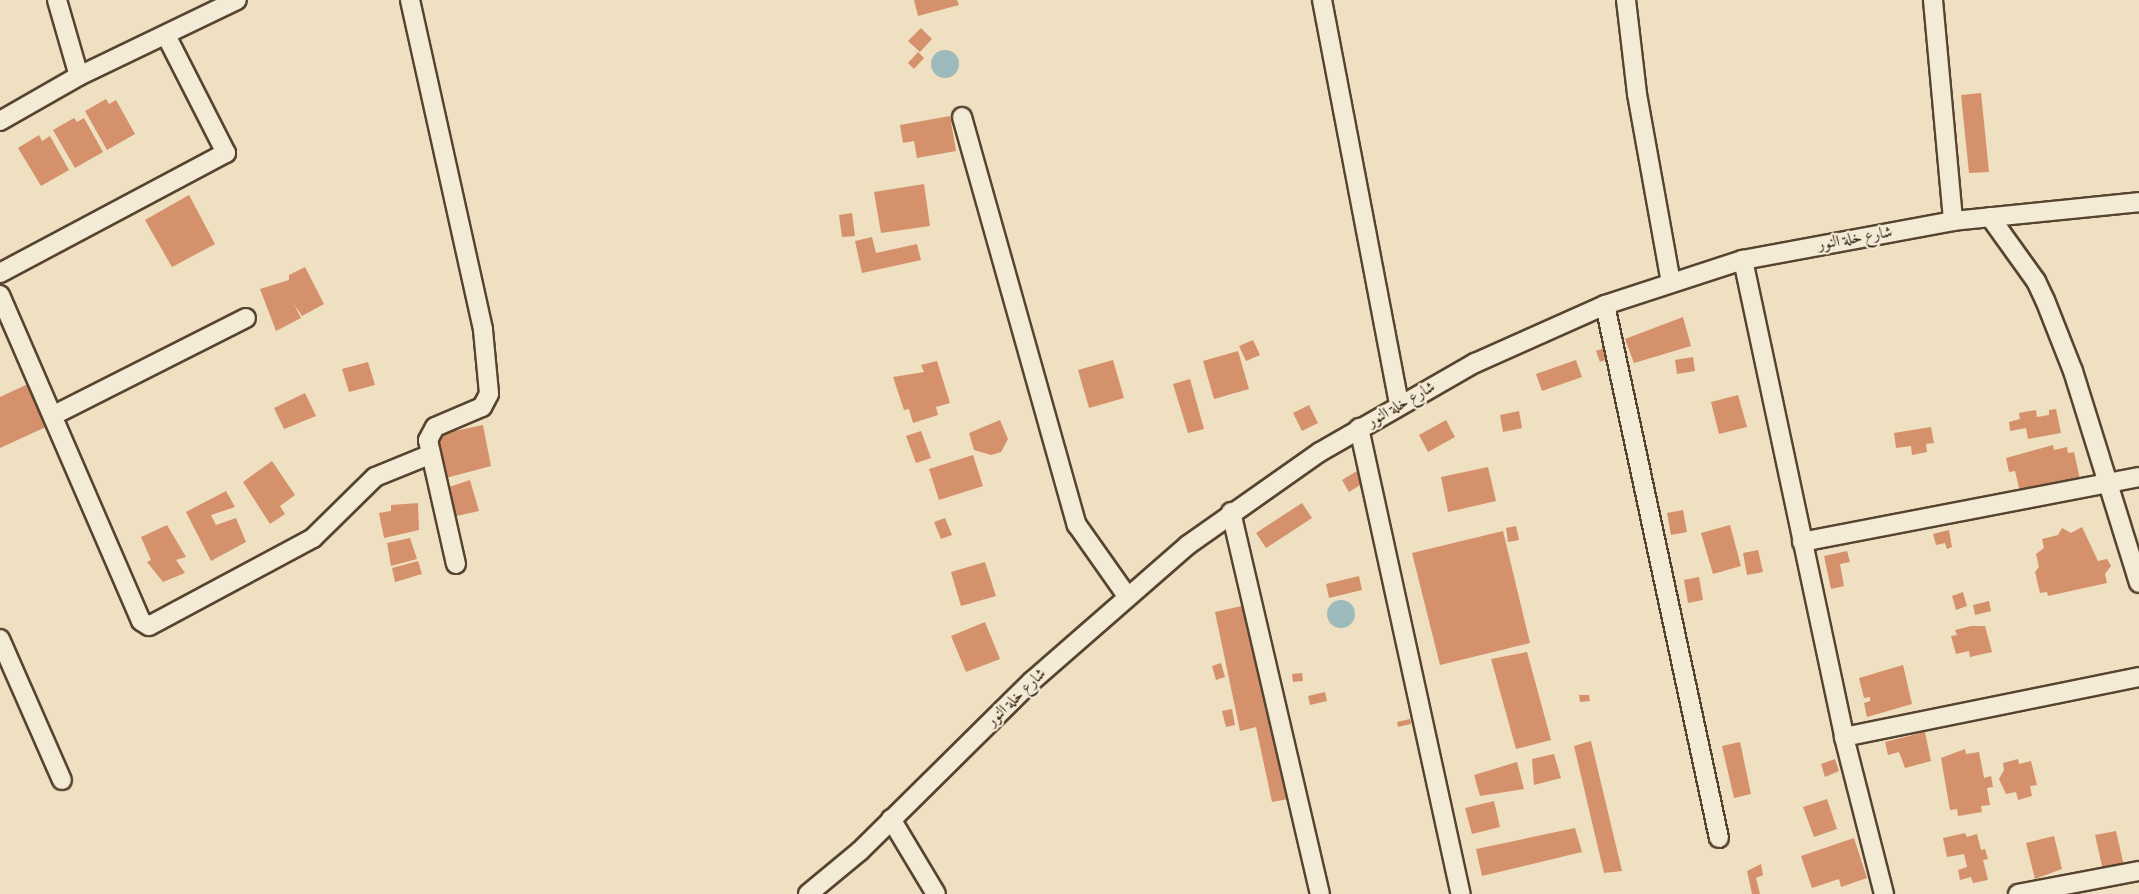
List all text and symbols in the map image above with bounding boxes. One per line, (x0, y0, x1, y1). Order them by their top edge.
street label: شارع خلة النور (1816, 222, 1894, 254)
street label: شارع خلة النور (1364, 377, 1438, 431)
street label: شارع خلة النور (982, 664, 1050, 730)

